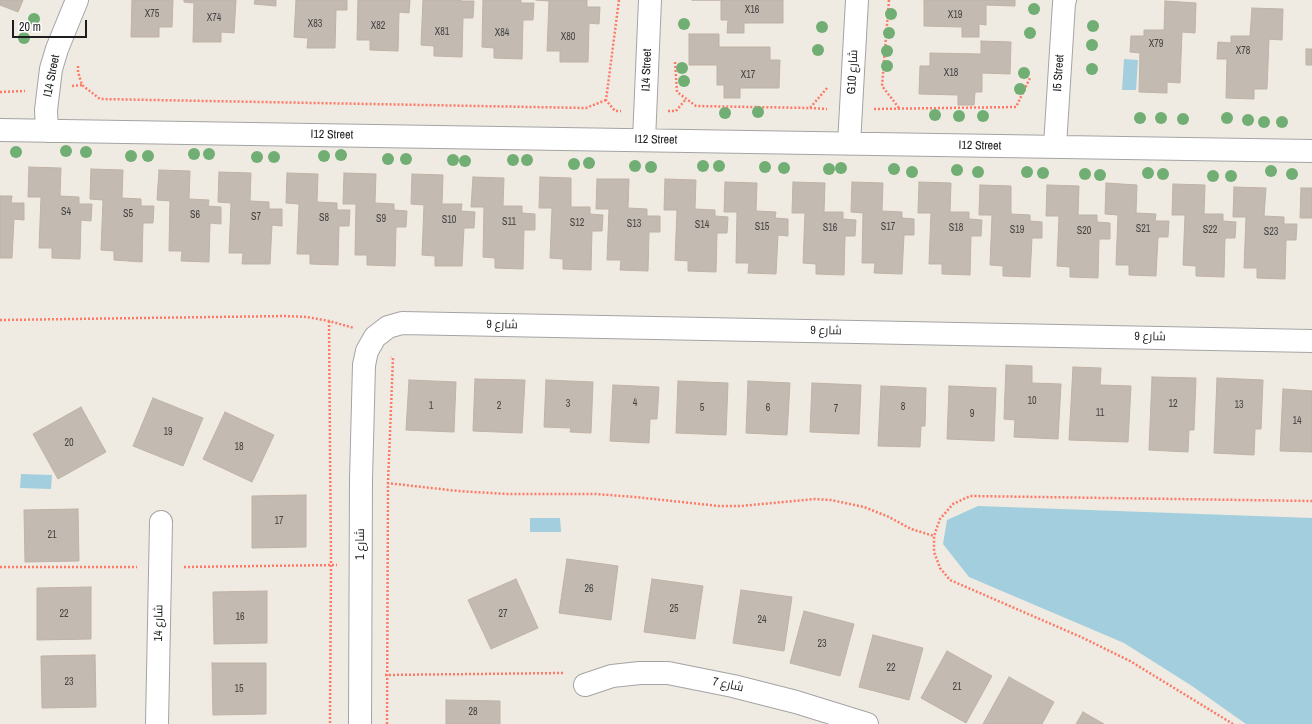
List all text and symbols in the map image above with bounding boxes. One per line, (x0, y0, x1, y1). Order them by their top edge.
house number: X16 (745, 4, 759, 16)
house number: X75 (145, 8, 159, 20)
house number: X19 (948, 9, 962, 21)
scale bar (14, 12, 89, 38)
house number: X74 (207, 12, 221, 24)
house number: X83 (308, 18, 322, 30)
text: 20 m (19, 19, 41, 35)
house number: X82 (371, 20, 385, 32)
house number: X81 (435, 26, 449, 38)
house number: X84 (495, 27, 509, 39)
house number: X80 (561, 31, 575, 43)
house number: X79 (1149, 38, 1163, 50)
house number: X78 (1236, 45, 1250, 57)
street label: I14 Street (639, 48, 655, 92)
street label: G10 شارع (845, 49, 861, 95)
street label: I14 Street (41, 54, 63, 98)
street label: I5 Street (1051, 54, 1067, 92)
house number: X18 (944, 67, 958, 79)
house number: X17 (741, 69, 755, 81)
street label: I12 Street (311, 127, 353, 143)
street label: I12 Street (635, 132, 677, 148)
street label: I12 Street (959, 138, 1001, 154)
house number: S4 (61, 206, 71, 218)
house number: S5 (123, 208, 133, 220)
house number: S6 (190, 209, 200, 221)
house number: S7 (251, 211, 261, 223)
house number: S8 (319, 212, 329, 224)
house number: S9 (376, 213, 386, 225)
house number: S10 (442, 214, 456, 226)
house number: S11 (502, 216, 516, 228)
house number: S12 (570, 217, 584, 229)
house number: S13 (627, 218, 641, 230)
house number: S14 (695, 219, 709, 231)
house number: S15 (755, 221, 769, 233)
house number: S17 (881, 221, 895, 233)
house number: S16 (823, 222, 837, 234)
house number: S18 (949, 222, 963, 234)
house number: S21 (1136, 223, 1150, 235)
house number: S19 (1010, 224, 1024, 236)
house number: S22 (1203, 224, 1217, 236)
house number: S20 (1077, 225, 1091, 237)
house number: S23 (1264, 226, 1278, 238)
street label: شارع 9 (486, 318, 518, 332)
street label: شارع 9 (810, 324, 842, 338)
street label: شارع 9 (1134, 330, 1166, 344)
house number: 10 (1027, 395, 1037, 407)
house number: 4 (633, 397, 637, 409)
house number: 3 (566, 398, 570, 410)
house number: 12 (1168, 398, 1178, 410)
house number: 13 (1234, 399, 1244, 411)
house number: 1 (429, 400, 433, 412)
house number: 2 (497, 400, 501, 412)
house number: 8 (901, 401, 905, 413)
house number: 5 (700, 402, 704, 414)
house number: 6 (766, 402, 770, 414)
house number: 7 (834, 403, 838, 415)
house number: 11 (1096, 407, 1104, 419)
house number: 9 (970, 408, 974, 420)
house number: 14 (1292, 415, 1302, 427)
house number: 19 (163, 426, 173, 438)
house number: 20 (64, 437, 74, 449)
house number: 18 (234, 441, 244, 453)
house number: 17 (274, 515, 284, 527)
street label: شارع 1 (354, 528, 368, 560)
house number: 21 (47, 529, 57, 541)
house number: 26 (584, 583, 594, 595)
house number: 25 (669, 603, 679, 615)
street label: شارع 14 (151, 604, 167, 642)
house number: 22 (59, 608, 69, 620)
house number: 27 (498, 608, 508, 620)
house number: 16 (235, 611, 245, 623)
house number: 24 (757, 614, 767, 626)
house number: 23 (817, 638, 827, 650)
house number: 22 (886, 662, 896, 674)
street label: شارع 7 (711, 675, 745, 695)
house number: 23 (64, 676, 74, 688)
house number: 21 (952, 681, 962, 693)
house number: 15 (234, 683, 244, 695)
house number: 28 (468, 706, 478, 718)

